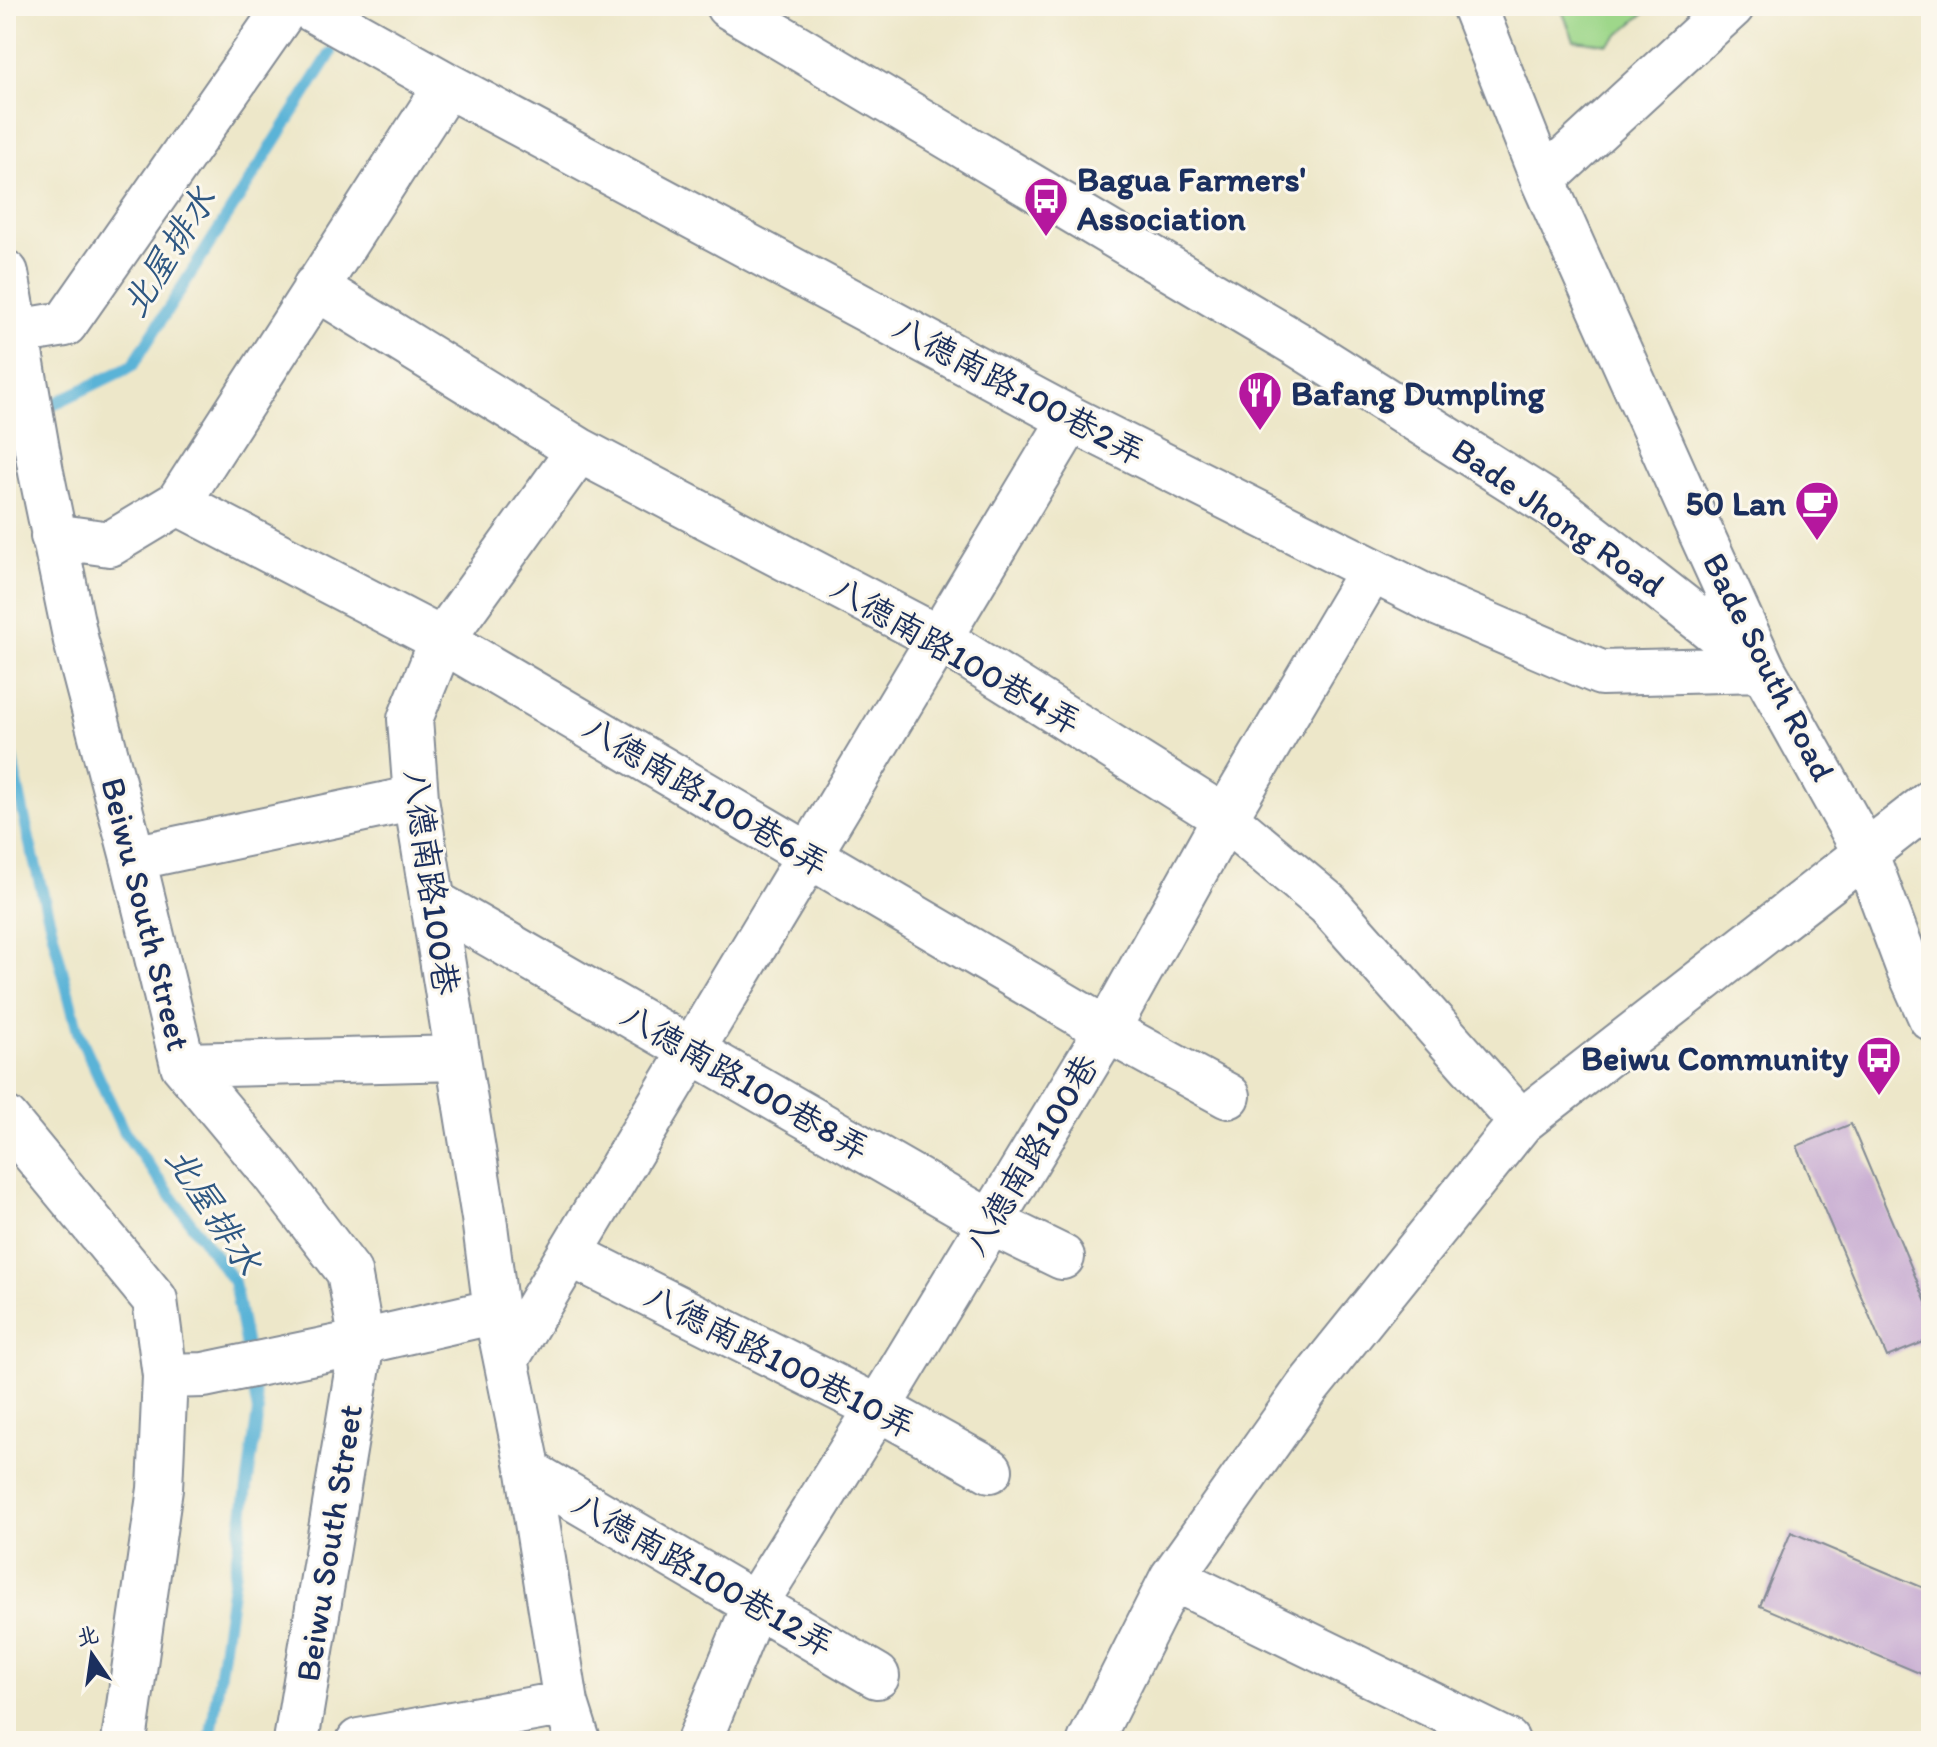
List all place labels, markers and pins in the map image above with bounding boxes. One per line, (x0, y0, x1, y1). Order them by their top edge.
place label: Bagua Farmers' Association (1077, 159, 1306, 239)
bus stop icon: Bagua Farmers' Association (1022, 175, 1070, 238)
restaurant icon: Bafang Dumpling (1236, 369, 1284, 432)
place label: Bafang Dumpling (1291, 373, 1546, 414)
cafe icon: 50 Lan (1793, 479, 1841, 542)
place label: 50 Lan (1685, 483, 1787, 524)
bus stop icon: Beiwu Community (1855, 1034, 1903, 1097)
place label: Beiwu Community (1581, 1038, 1849, 1079)

